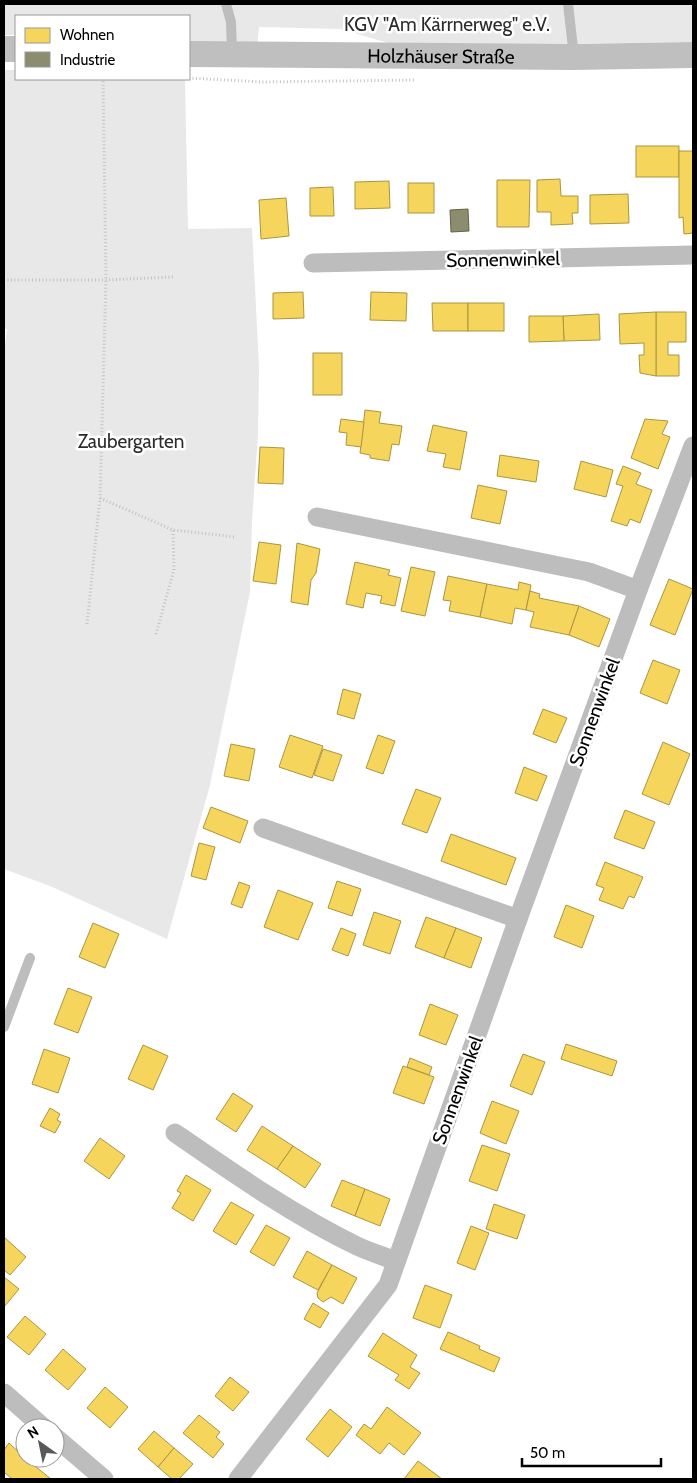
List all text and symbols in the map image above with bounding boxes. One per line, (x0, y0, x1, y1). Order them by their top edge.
park label: KGV "Am Kärrnerweg" e.V. (344, 13, 550, 36)
legend (15, 15, 190, 80)
text: Wohnen (60, 26, 114, 44)
street label: Holzhäuser Straße (367, 44, 515, 69)
text: Industrie (60, 51, 115, 69)
street label: Sonnenwinkel (446, 247, 561, 272)
park label: Zaubergarten (78, 430, 184, 453)
street label: Sonnenwinkel (564, 654, 625, 770)
street label: Sonnenwinkel (427, 1032, 488, 1148)
north arrow (15, 1418, 65, 1468)
text: N (24, 1422, 42, 1442)
scale bar (522, 1436, 661, 1468)
text: 50 m (530, 1444, 565, 1462)

